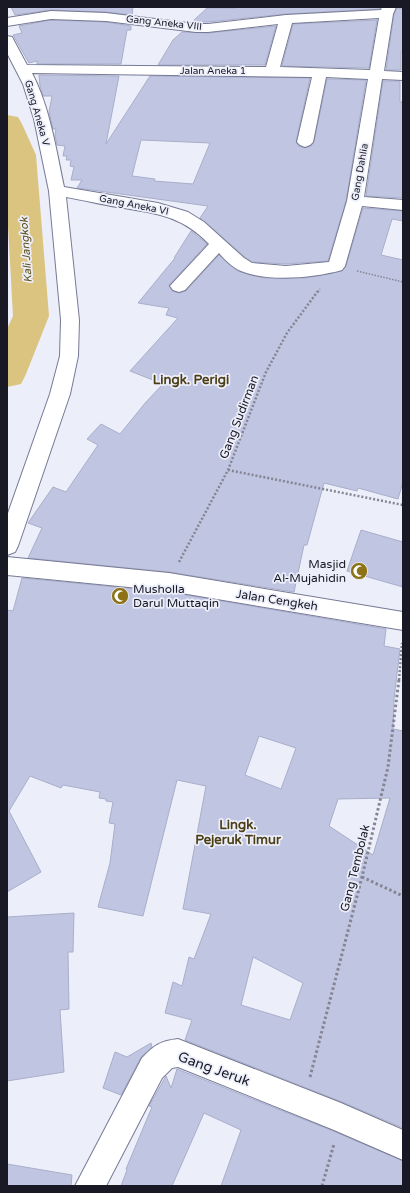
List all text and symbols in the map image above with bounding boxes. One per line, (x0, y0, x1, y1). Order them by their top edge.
street label: Gang Aneka VIII (125, 13, 203, 33)
street label: Jalan Aneka 1 (180, 65, 246, 77)
street label: Gang Aneka V (22, 79, 52, 147)
street label: Gang Dahlia (349, 142, 371, 202)
street label: Gang Aneka VI (98, 192, 170, 218)
water label: Kali Jangkok (17, 216, 35, 283)
district label: Lingk. Perigi (153, 372, 229, 388)
street label: Gang Sudirman (217, 373, 261, 461)
place label: Masjid Al-Mujahidin (273, 557, 346, 585)
mosque icon: Masjid Al-Mujahidin (349, 561, 369, 581)
place label: Musholla Darul Muttaqin (133, 582, 219, 610)
mosque icon: Musholla Darul Muttaqin (110, 586, 130, 606)
street label: Jalan Cengkeh (235, 587, 319, 613)
district label: Lingk. Pejeruk Timur (195, 817, 282, 848)
street label: Gang Tembolak (337, 823, 373, 913)
street label: Gang Jeruk (176, 1048, 253, 1090)

